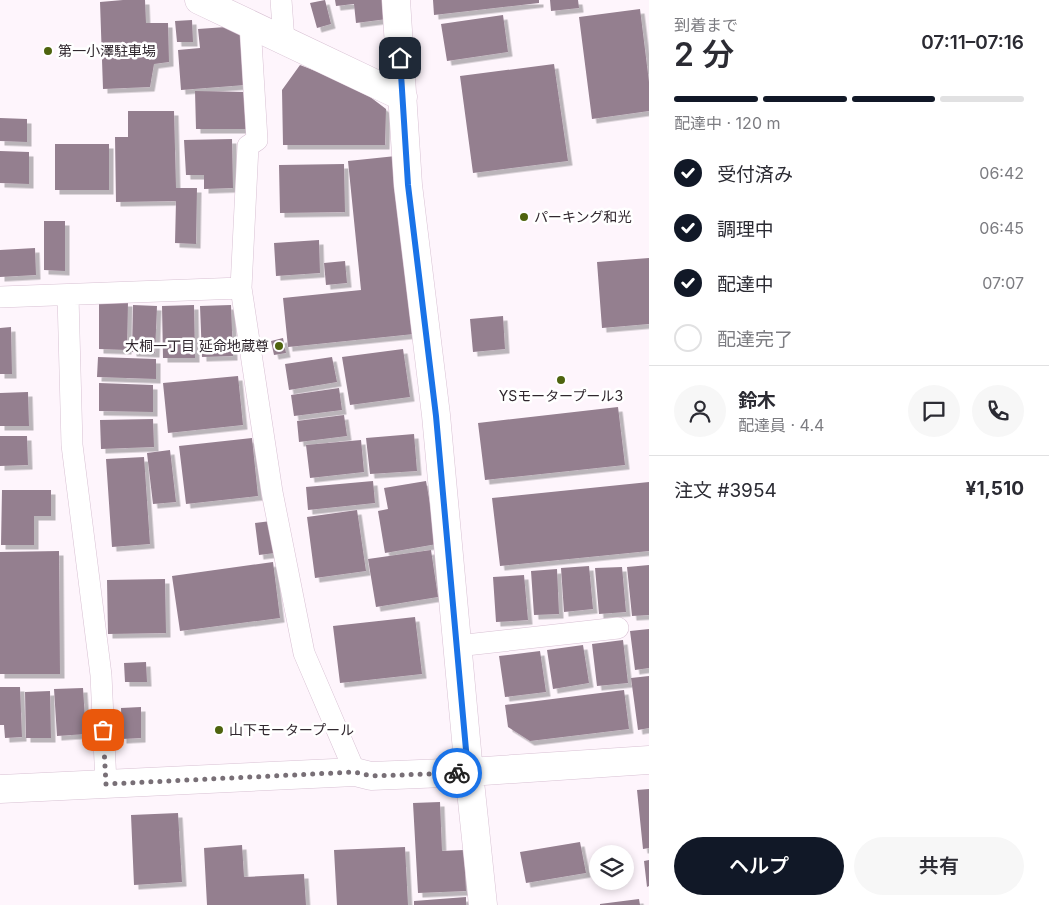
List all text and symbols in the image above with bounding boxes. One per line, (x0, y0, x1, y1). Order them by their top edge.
text: 到着まで (674, 15, 738, 35)
text: 07:11–07:16 (921, 31, 1024, 54)
text: 2 分 (674, 35, 734, 74)
pin (379, 37, 421, 79)
place label: 第一小澤駐車場 (58, 42, 156, 59)
icon: home (386, 44, 414, 72)
marker: 第一小澤駐車場 (42, 45, 54, 57)
text: 配達中 · 120 m (674, 113, 781, 133)
icon: check (674, 159, 702, 187)
text: 受付済み (717, 163, 793, 186)
text: 06:42 (979, 163, 1024, 183)
place label: パーキング和光 (534, 208, 632, 225)
marker: パーキング和光 (518, 211, 530, 223)
icon: check (674, 214, 702, 242)
text: 調理中 (717, 218, 774, 241)
text: 06:45 (979, 218, 1024, 238)
icon: check (674, 269, 702, 297)
text: 配達中 (717, 273, 774, 296)
text: 07:07 (982, 273, 1024, 293)
text: 配達完了 (717, 328, 793, 351)
place label: 大桐一丁目 延命地蔵尊 (125, 337, 269, 354)
marker: 大桐一丁目 延命地蔵尊 (273, 340, 285, 352)
marker: YSモータープール3 (555, 374, 567, 386)
button: person (674, 385, 726, 437)
button: chat (908, 385, 960, 437)
button: phone (972, 385, 1024, 437)
place label: YSモータープール3 (499, 387, 623, 404)
text: 鈴木 (738, 389, 776, 412)
text: 配達員 · 4.4 (738, 415, 824, 435)
text: ¥1,510 (966, 477, 1024, 500)
text: 注文 #3954 (674, 479, 777, 502)
pin (82, 709, 124, 751)
icon: bag (89, 716, 117, 744)
place label: 山下モータープール (229, 721, 354, 738)
marker: 山下モータープール (213, 724, 225, 736)
courier (432, 748, 482, 798)
icon: bike (443, 759, 471, 787)
button: ヘルプ (674, 837, 844, 895)
button: 共有 (854, 837, 1024, 895)
map controls (589, 845, 634, 890)
button: layers (589, 845, 634, 890)

